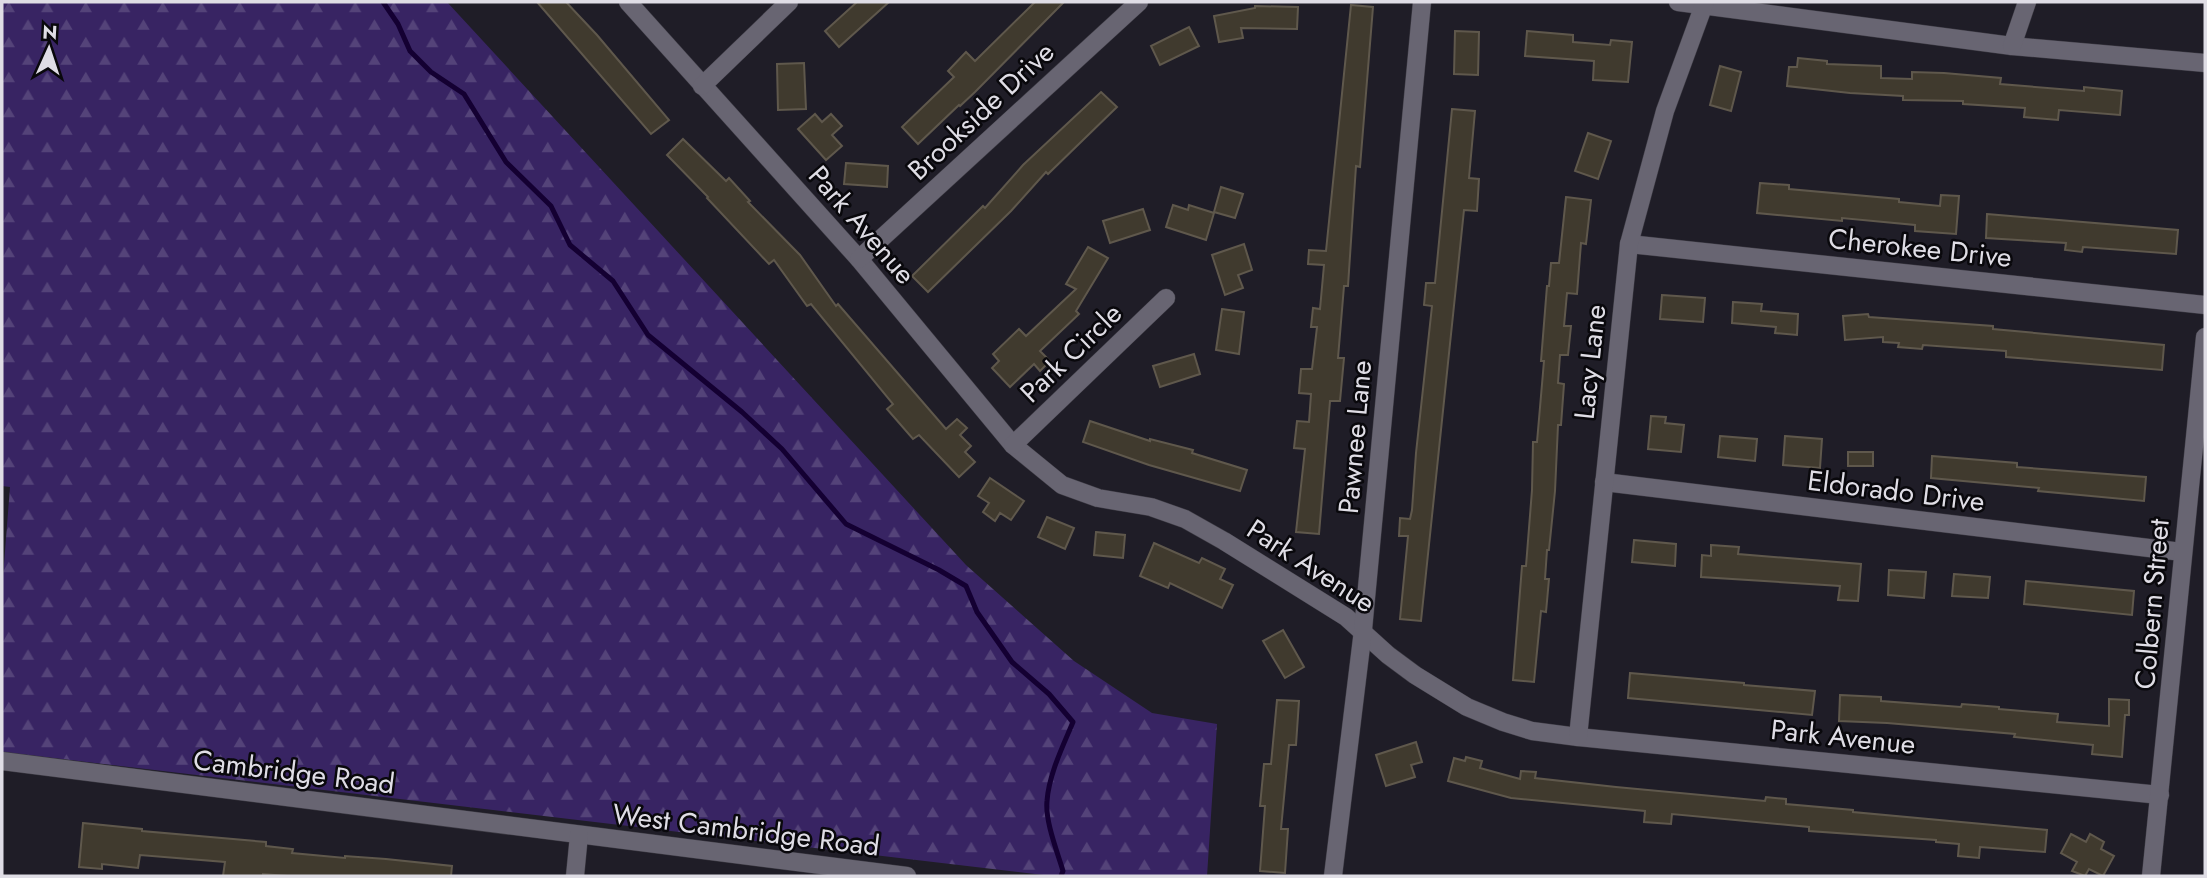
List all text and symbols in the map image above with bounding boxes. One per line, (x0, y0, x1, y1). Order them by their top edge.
north arrow (14, 14, 84, 84)
text: N (42, 19, 58, 46)
street label: Brookside Drive (899, 32, 1063, 190)
street label: Park Avenue (799, 157, 925, 293)
street label: Cherokee Drive (1826, 218, 2014, 278)
street label: Park Circle (1011, 294, 1131, 412)
street label: Lacy Lane (1564, 302, 1616, 422)
street label: Pawnee Lane (1328, 358, 1382, 516)
street label: Eldorado Drive (1805, 460, 1987, 522)
street label: Park Avenue (1239, 509, 1383, 623)
street label: Colbern Street (2124, 517, 2180, 691)
street label: Park Avenue (1768, 709, 1918, 765)
street label: Cambridge Road (191, 739, 397, 805)
street label: West Cambridge Road (610, 793, 882, 867)

